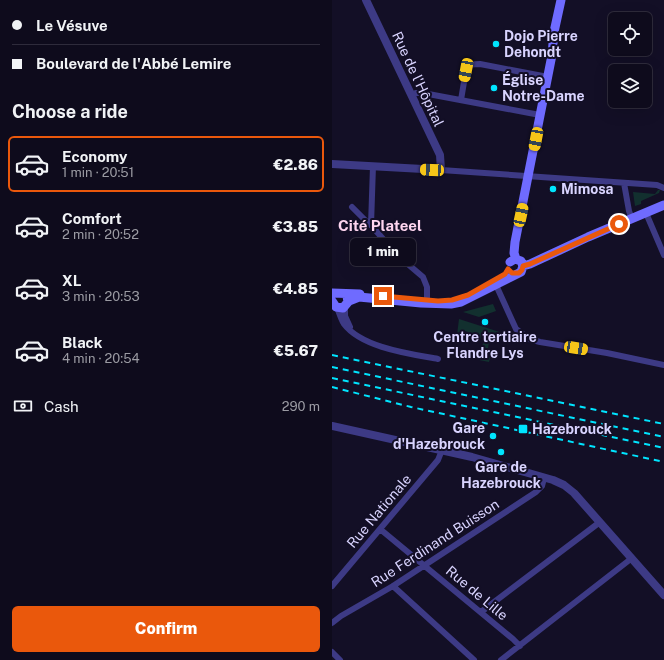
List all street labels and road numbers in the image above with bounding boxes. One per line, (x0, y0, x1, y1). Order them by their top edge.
street label: Rue de l'Hôpital (389, 29, 447, 129)
street label: Rue Nationale (344, 471, 414, 551)
street label: Rue Ferdinand Buisson (368, 496, 502, 590)
street label: Rue de Lille (443, 563, 511, 623)

